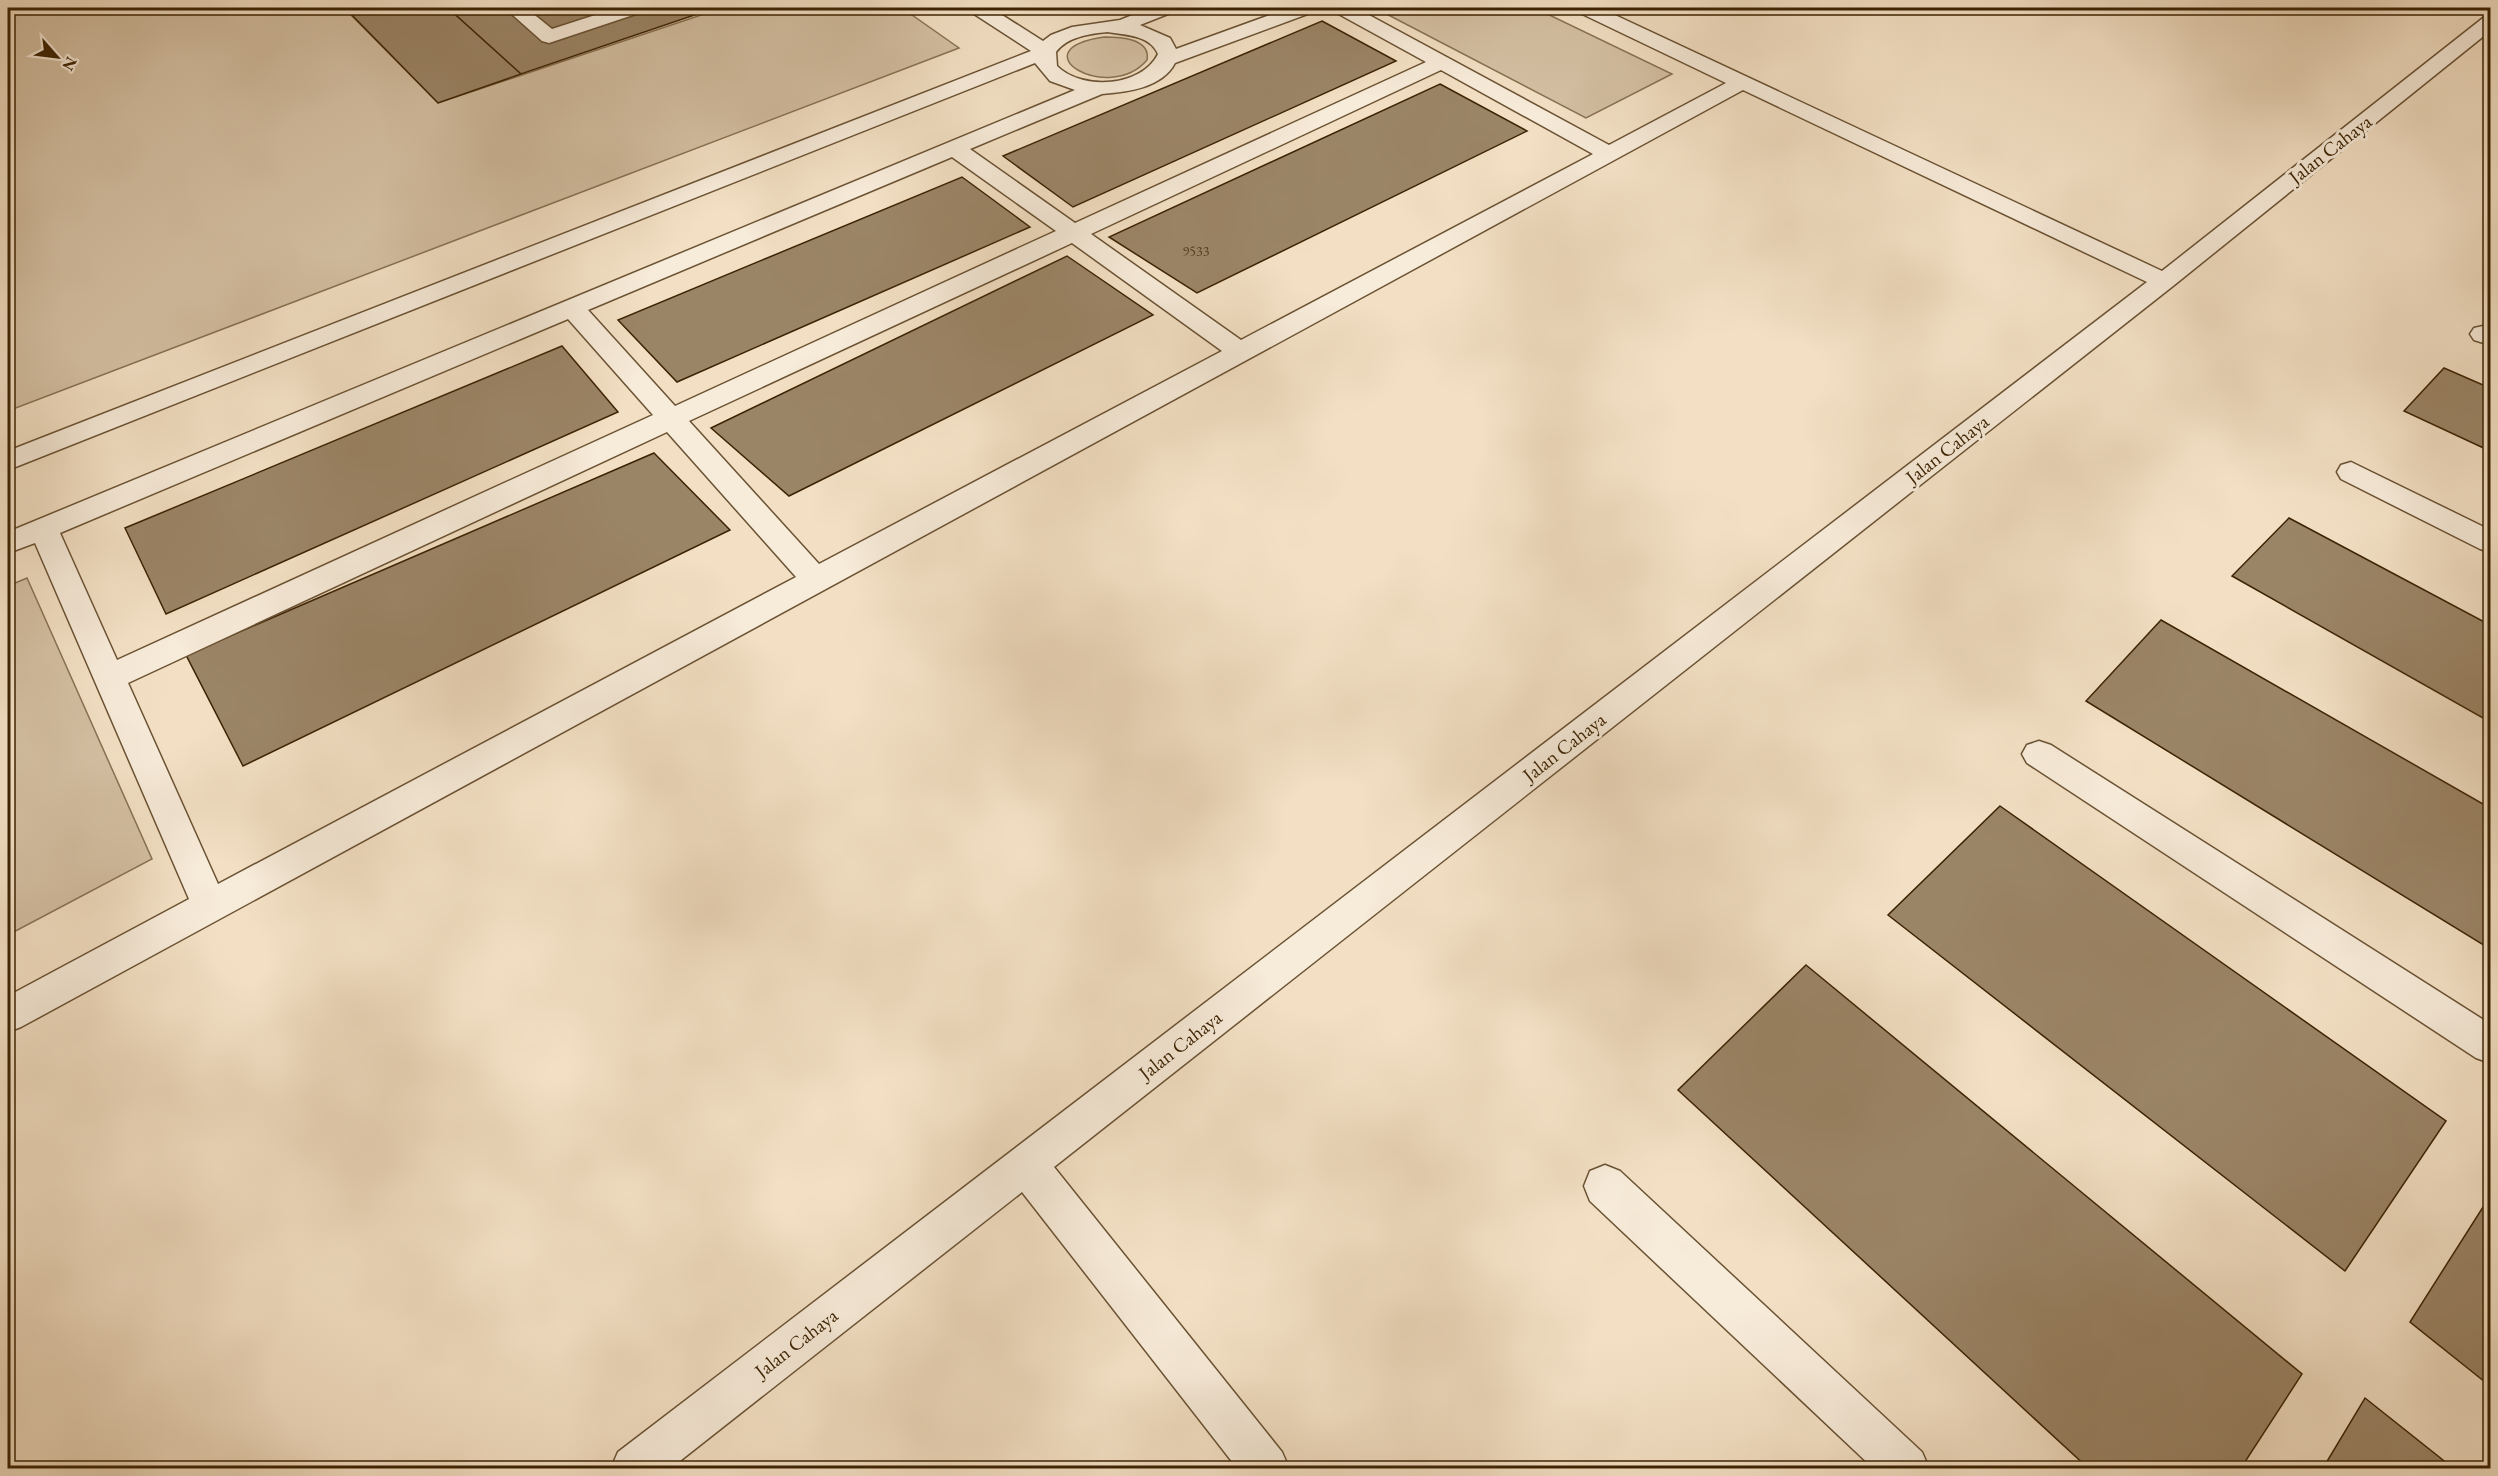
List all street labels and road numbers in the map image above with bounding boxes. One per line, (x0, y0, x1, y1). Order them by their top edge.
street label: Jalan Cahaya (2281, 108, 2377, 191)
street label: Jalan Cahaya (1898, 408, 1994, 491)
street label: Jalan Cahaya (1515, 706, 1611, 789)
street label: Jalan Cahaya (1131, 1004, 1227, 1087)
street label: Jalan Cahaya (747, 1302, 843, 1385)

